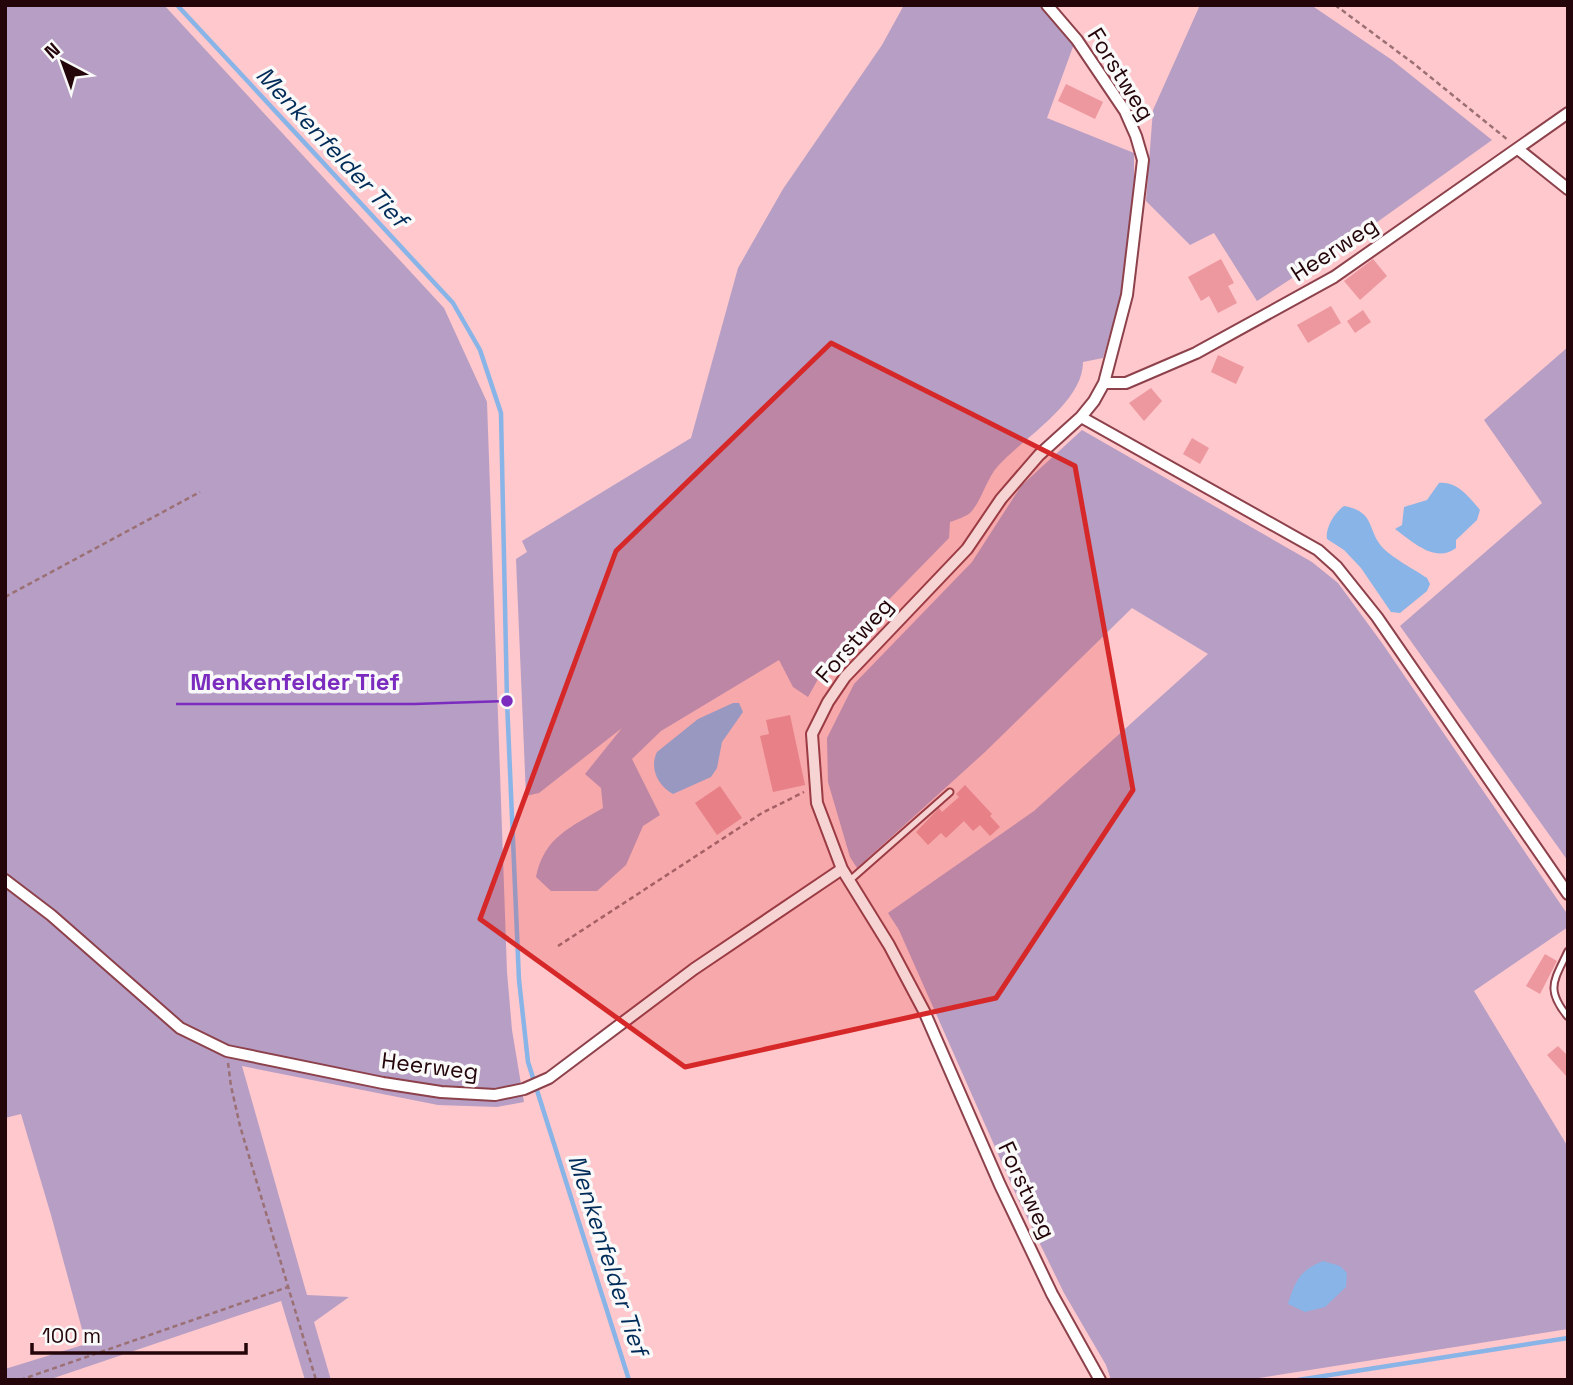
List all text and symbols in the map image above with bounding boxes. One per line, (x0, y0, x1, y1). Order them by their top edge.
street label: Forstweg (1081, 22, 1161, 126)
north arrow (28, 28, 98, 98)
text: N (39, 37, 65, 64)
water label: Menkenfelder Tief (250, 60, 417, 236)
street label: Heerweg (1285, 210, 1383, 288)
street label: Forstweg (809, 591, 899, 689)
callout: Menkenfelder Tief (176, 659, 414, 704)
text: Menkenfelder Tief (190, 666, 400, 697)
street label: Heerweg (380, 1045, 480, 1087)
street label: Forstweg (991, 1137, 1063, 1243)
water label: Menkenfelder Tief (561, 1151, 657, 1362)
scale bar (32, 1312, 245, 1356)
text: 100 m (42, 1322, 101, 1349)

